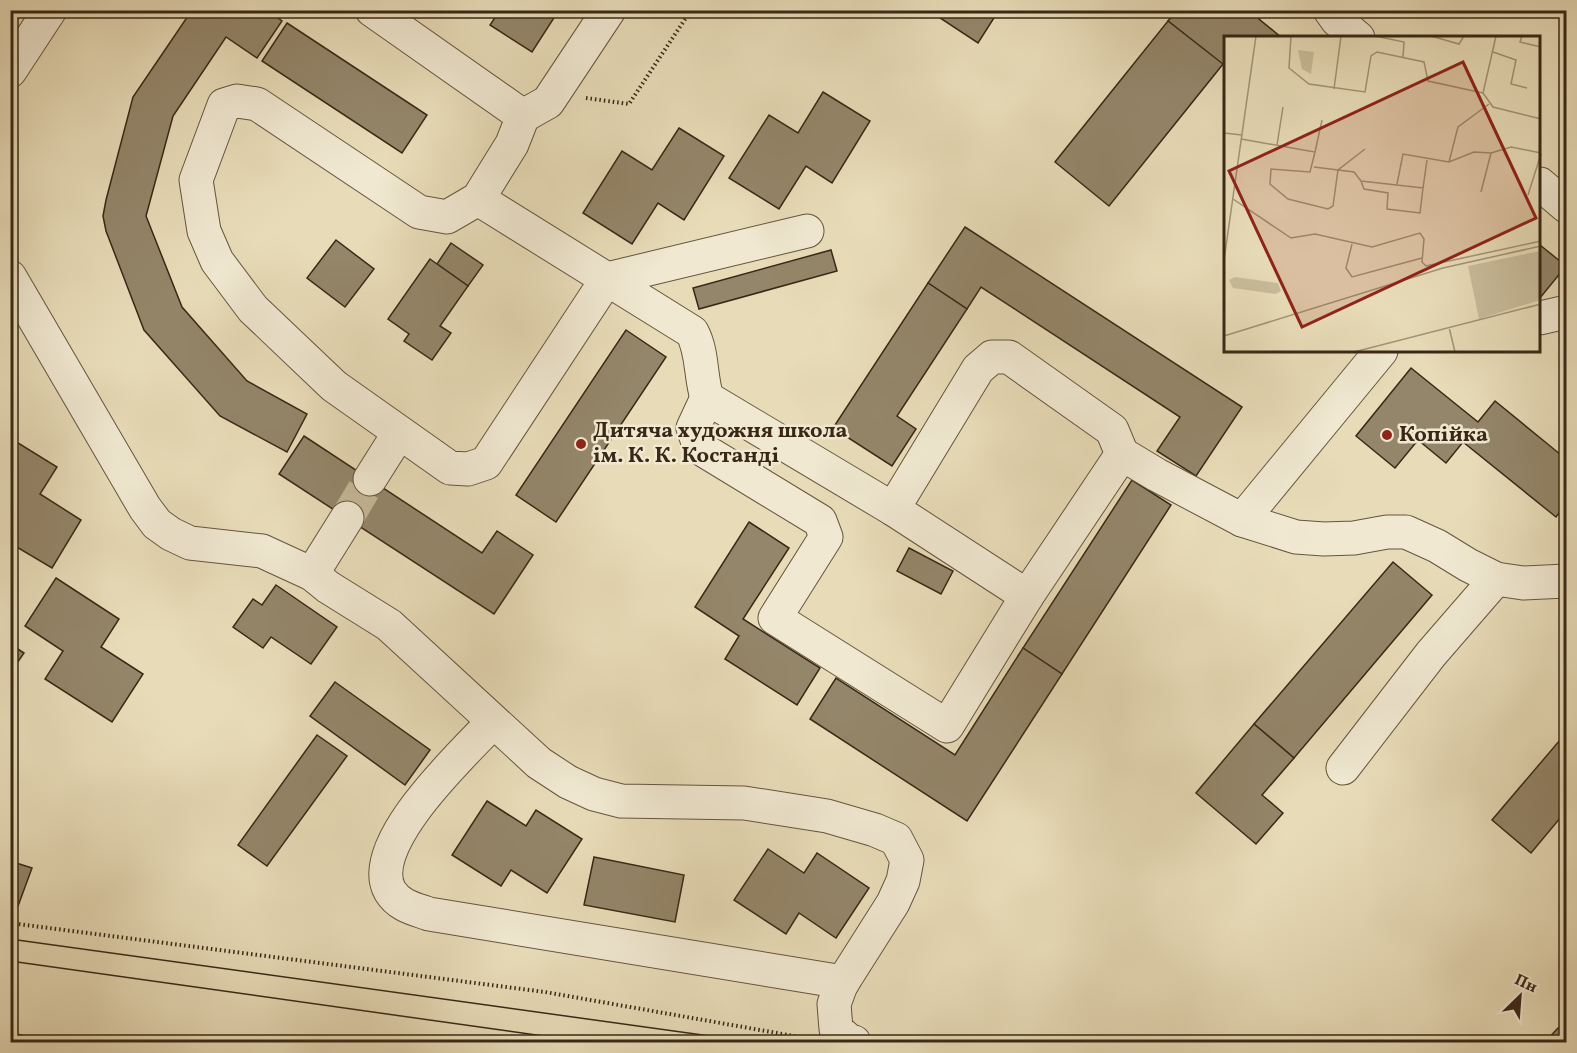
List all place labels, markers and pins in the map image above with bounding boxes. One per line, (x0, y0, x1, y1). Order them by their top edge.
place label: Дитяча художня школа ім. К. К. Костанді (593, 416, 848, 472)
place label: Копійка (1399, 420, 1488, 451)
marker: Копійка (1380, 428, 1394, 442)
marker: Дитяча художня школа ім. К. К. Костанді (574, 437, 588, 451)

